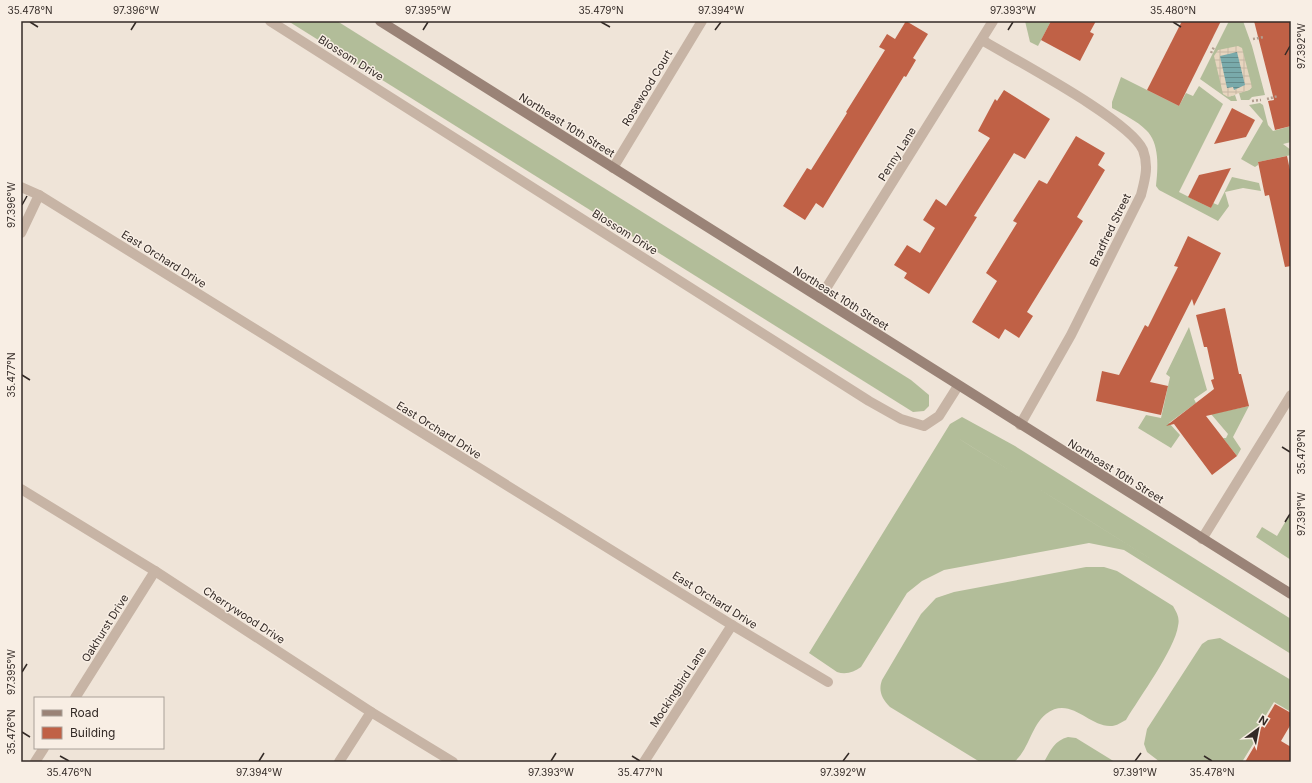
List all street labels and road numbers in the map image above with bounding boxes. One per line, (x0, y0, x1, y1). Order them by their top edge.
street label: Blossom Drive (316, 32, 386, 84)
street label: Rosewood Court (619, 47, 675, 129)
street label: Northeast 10th Street (517, 90, 618, 160)
street label: Penny Lane (875, 125, 919, 183)
street label: Bradfred Street (1086, 191, 1134, 269)
street label: Blossom Drive (590, 206, 660, 258)
street label: East Orchard Drive (119, 227, 209, 291)
street label: Northeast 10th Street (791, 263, 892, 333)
street label: East Orchard Drive (394, 398, 484, 462)
street label: Northeast 10th Street (1066, 436, 1167, 506)
street label: East Orchard Drive (670, 568, 760, 632)
street label: Cherrywood Drive (200, 583, 288, 647)
street label: Oakhurst Drive (79, 591, 131, 665)
street label: Mockingbird Lane (647, 644, 709, 730)

